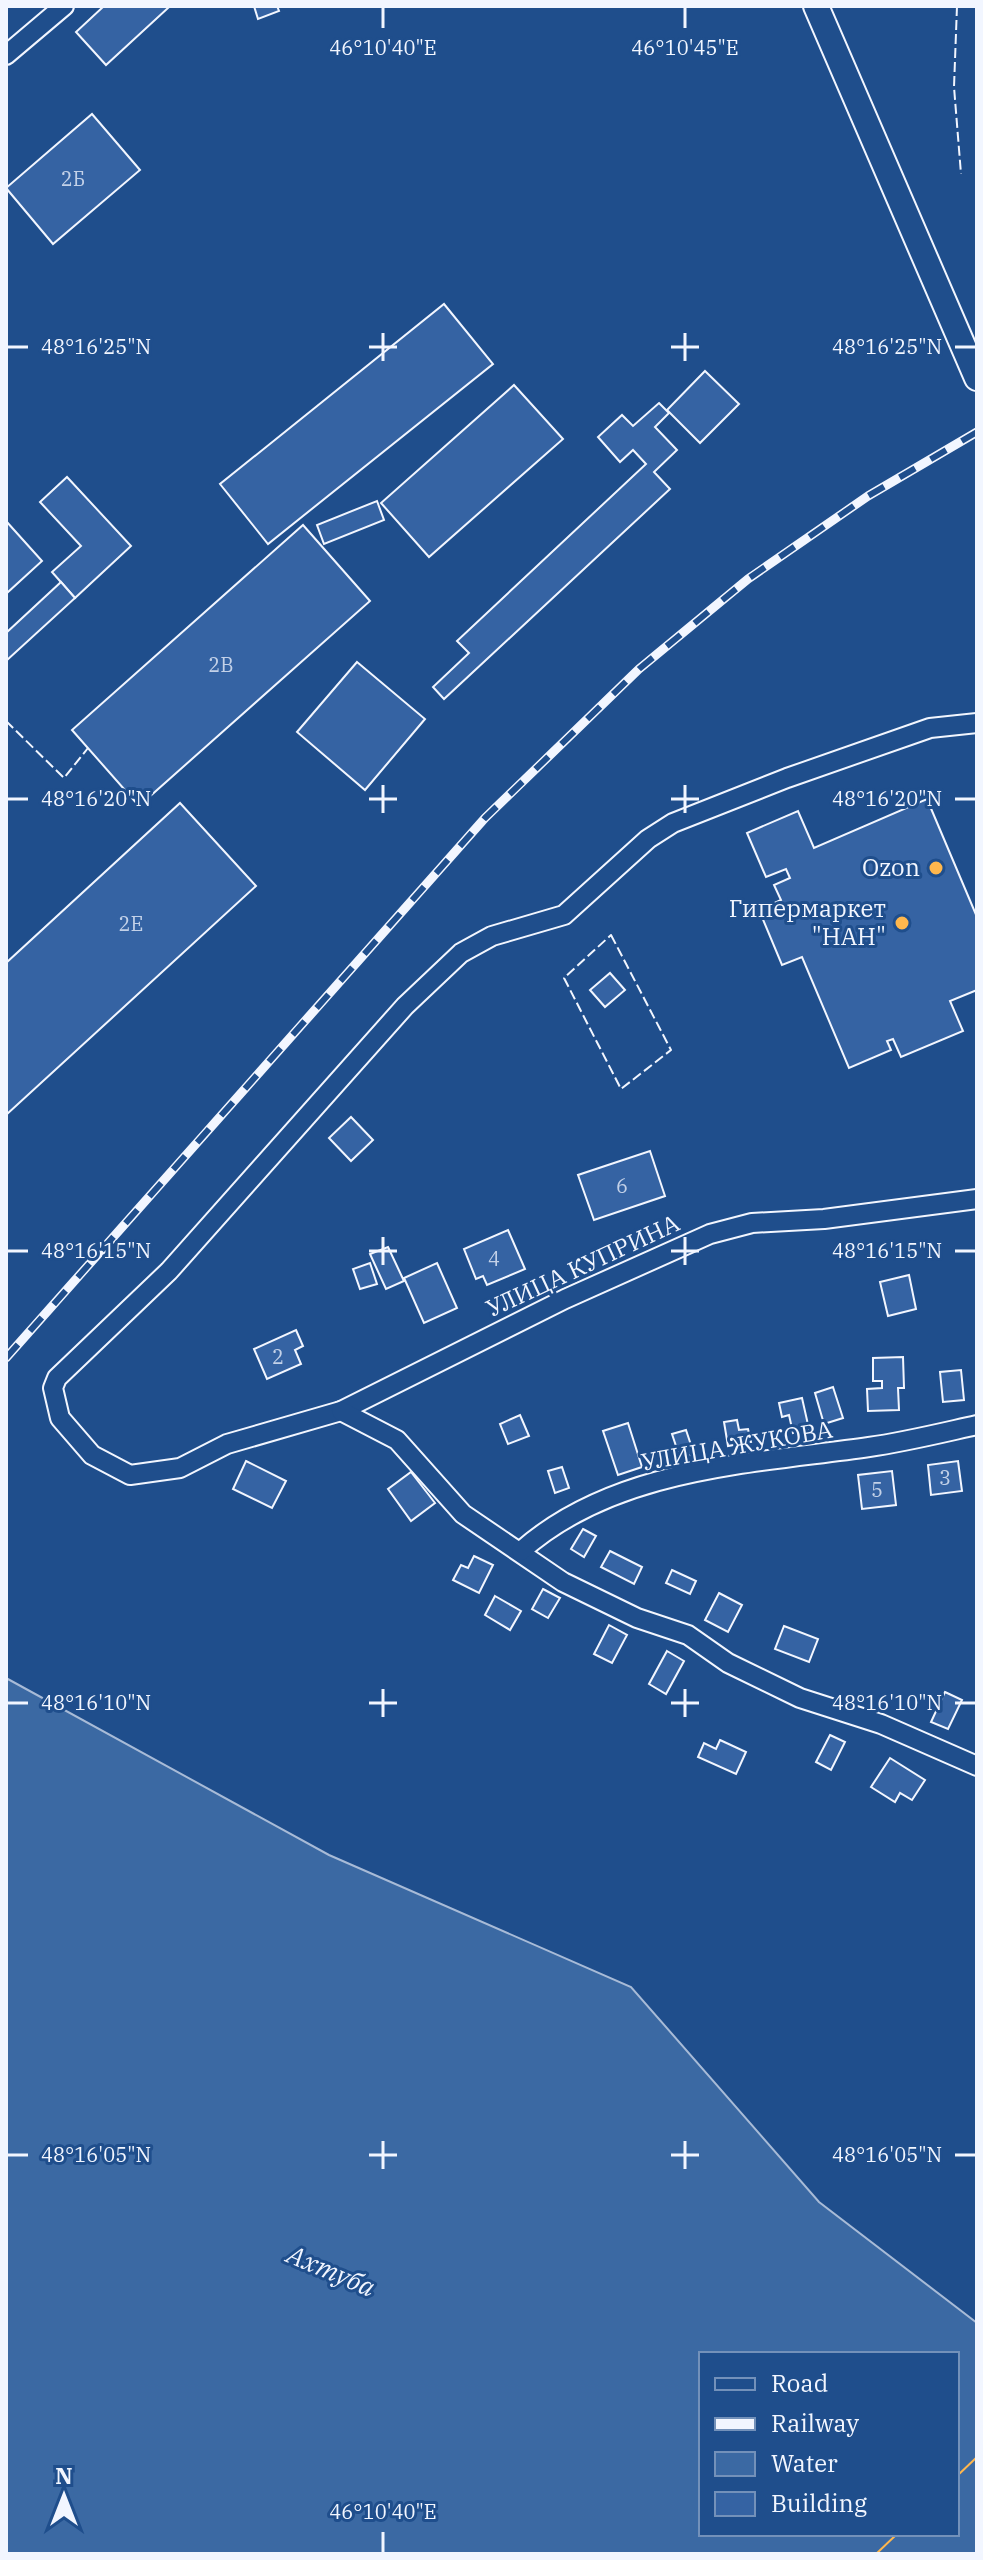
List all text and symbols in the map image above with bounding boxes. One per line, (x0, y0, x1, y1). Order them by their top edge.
text: 46°10'40"E (329, 34, 437, 61)
text: 46°10'45"E (631, 34, 739, 61)
house number: 2Б (61, 165, 85, 192)
text: 48°16'25"N (41, 333, 151, 360)
text: 48°16'25"N (832, 333, 942, 360)
house number: 2В (208, 651, 234, 678)
text: 48°16'20"N (41, 785, 151, 812)
text: 48°16'20"N (832, 785, 942, 812)
place label: Ozon (862, 851, 920, 883)
marker: Ozon (927, 859, 945, 877)
place label: Гипермаркет "НАН" (729, 892, 886, 952)
house number: 2Е (119, 910, 143, 937)
marker: Гипермаркет "НАН" (893, 914, 911, 932)
house number: 6 (616, 1172, 628, 1199)
street label: УЛИЦА КУПРИНА (481, 1206, 685, 1324)
text: 48°16'15"N (41, 1237, 151, 1264)
text: 48°16'15"N (832, 1237, 942, 1264)
house number: 4 (488, 1245, 500, 1272)
house number: 2 (272, 1343, 284, 1370)
street label: УЛИЦА ЖУКОВА (639, 1412, 835, 1478)
house number: 3 (939, 1464, 951, 1491)
house number: 5 (871, 1476, 883, 1503)
text: 48°16'10"N (41, 1689, 151, 1716)
text: 48°16'10"N (832, 1689, 942, 1716)
text: 48°16'05"N (41, 2141, 151, 2168)
text: 48°16'05"N (832, 2141, 942, 2168)
water label: Ахтуба (280, 2236, 381, 2304)
legend (699, 2352, 959, 2536)
text: Road (771, 2367, 828, 2399)
text: Railway (771, 2407, 859, 2439)
text: Water (771, 2447, 838, 2479)
north arrow (24, 2456, 104, 2536)
text: N (55, 2461, 73, 2490)
text: Building (771, 2487, 867, 2519)
text: 46°10'40"E (329, 2498, 437, 2525)

